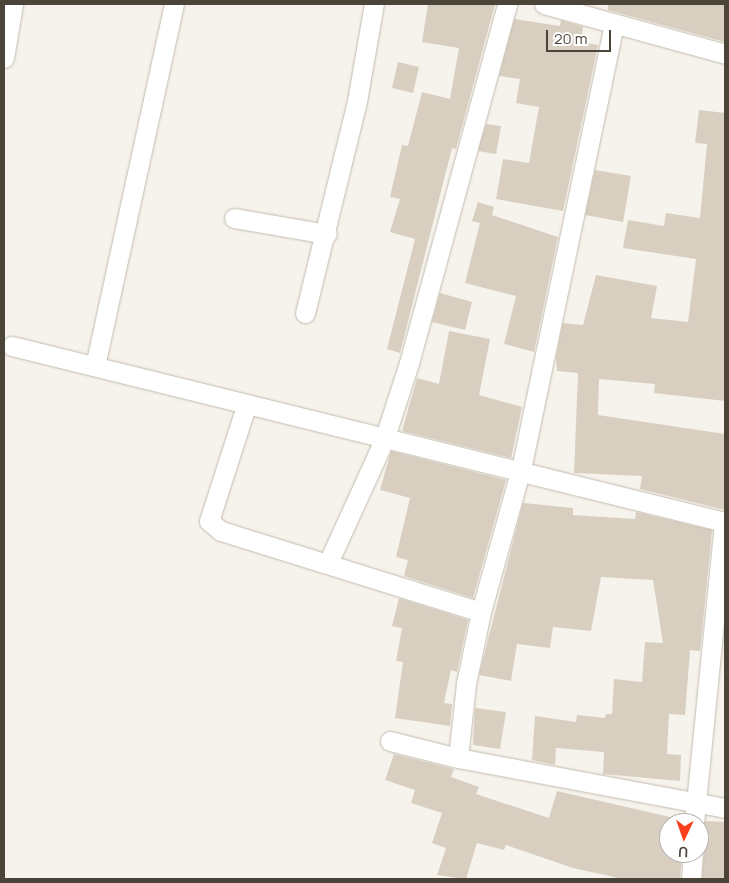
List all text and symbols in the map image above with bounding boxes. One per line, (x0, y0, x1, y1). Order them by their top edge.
scale bar (549, 20, 614, 52)
text: 20 m (554, 28, 587, 49)
north arrow (659, 813, 709, 863)
text: U (678, 843, 689, 862)

